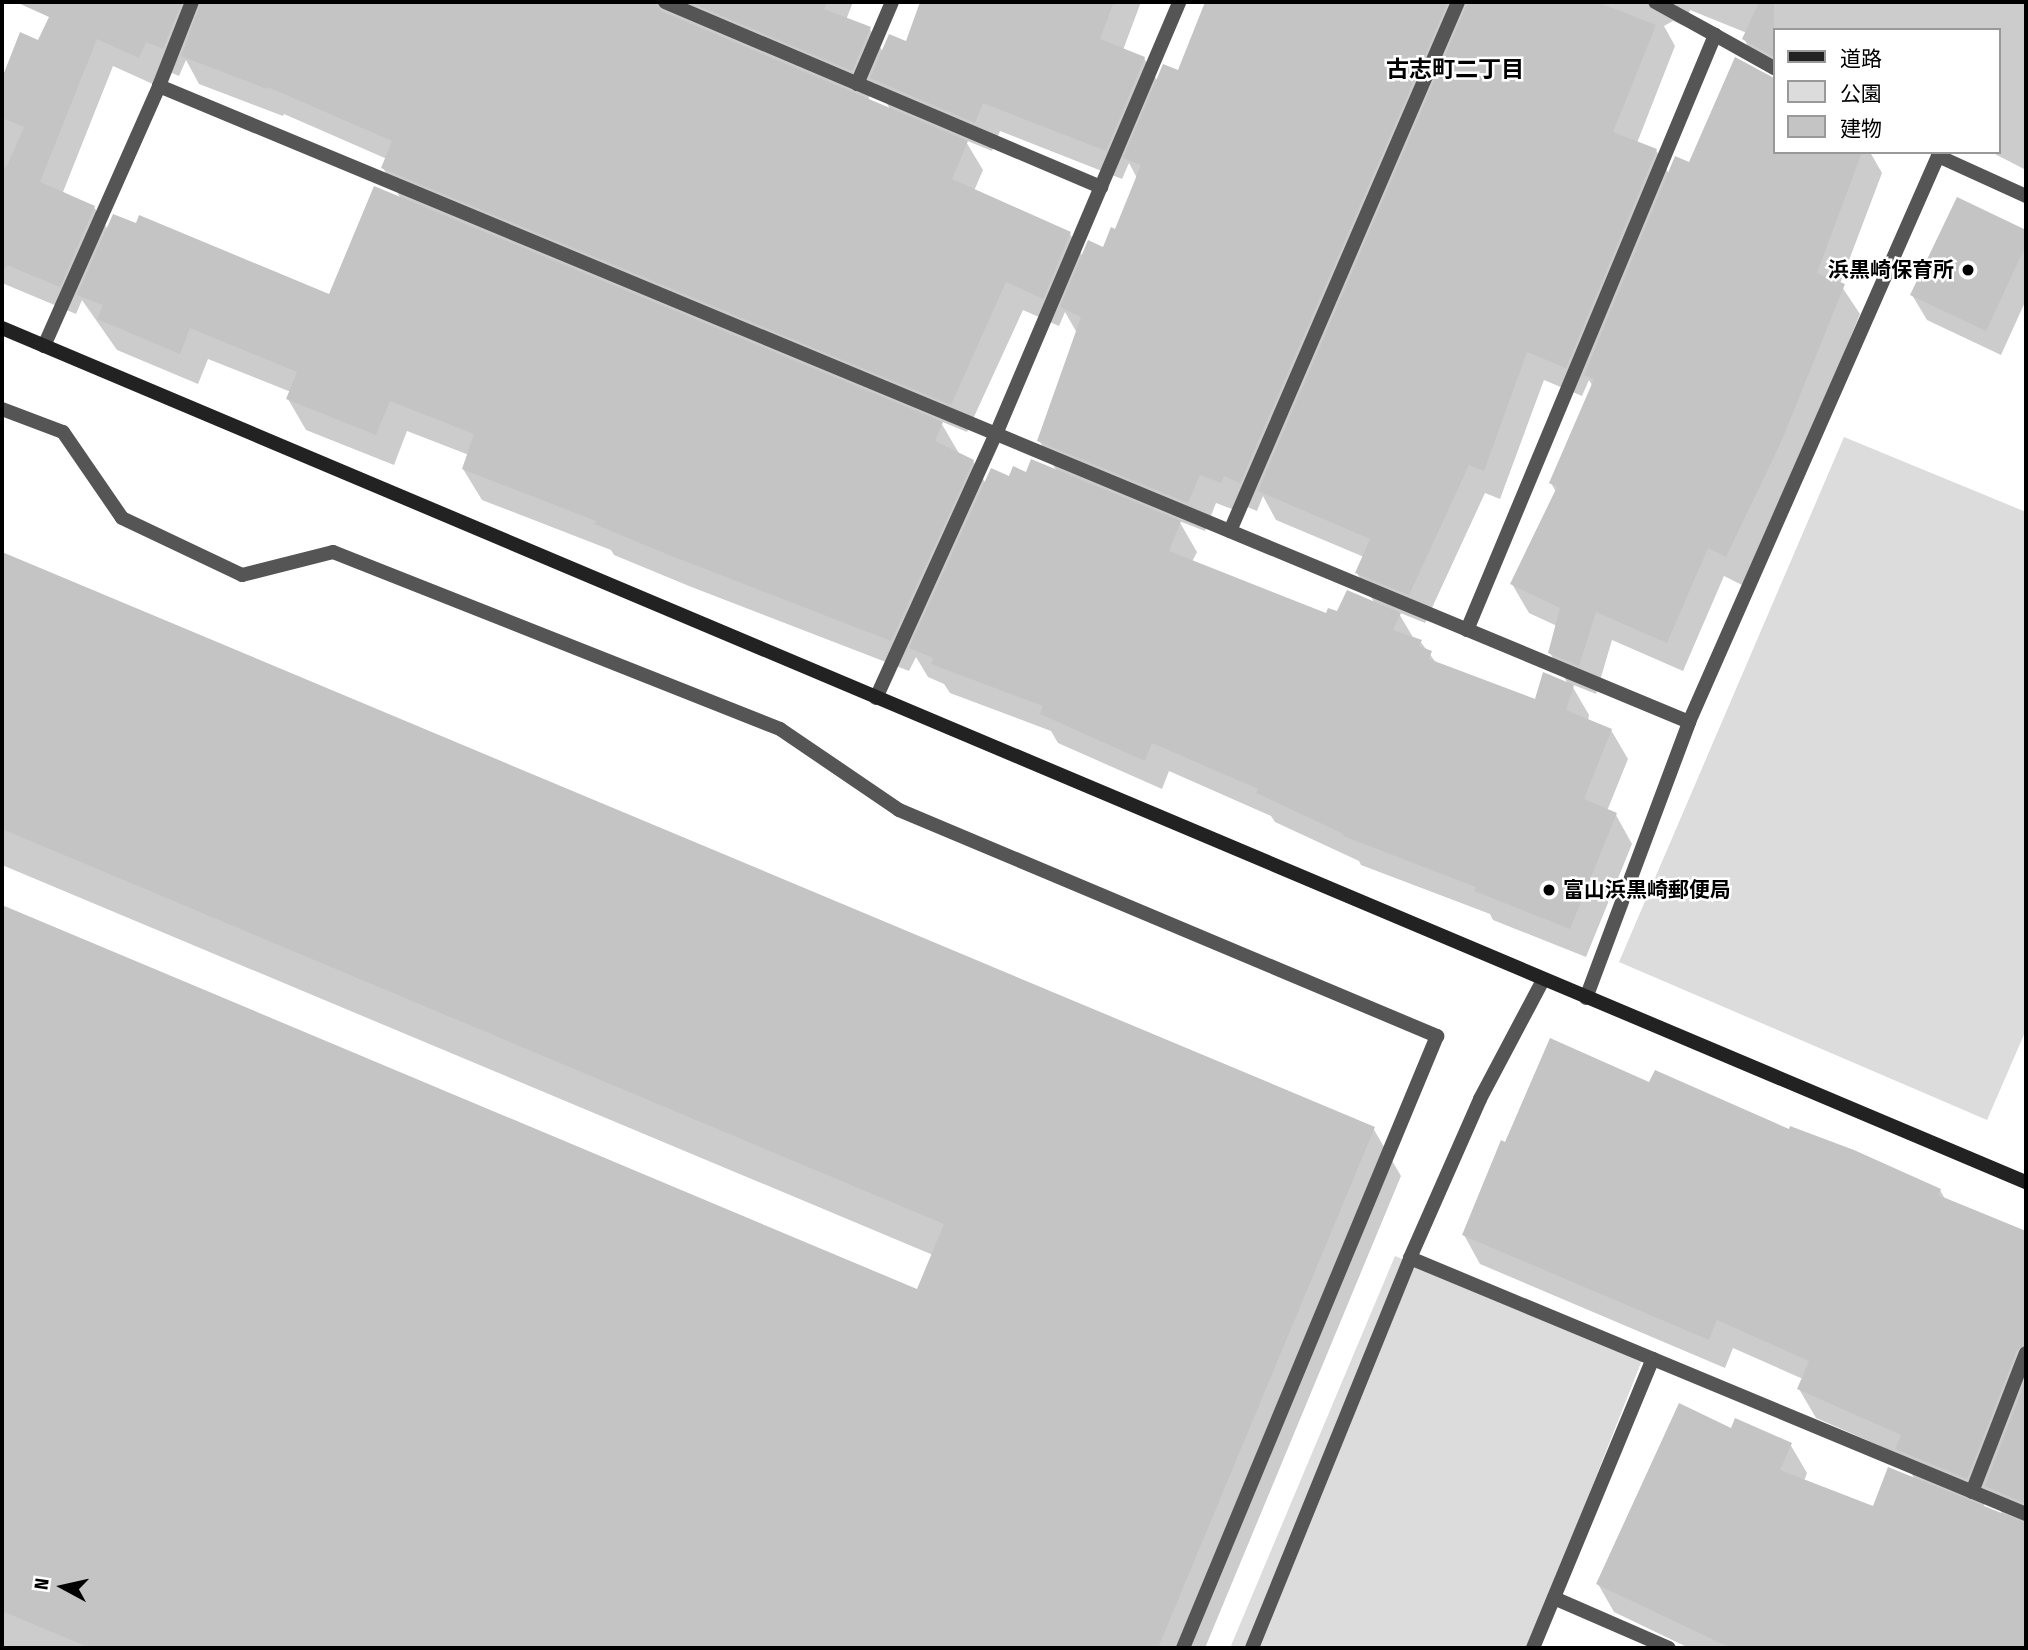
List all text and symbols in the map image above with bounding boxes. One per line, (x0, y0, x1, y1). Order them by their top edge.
legend (1772, 28, 2000, 154)
text: 道路 (1840, 46, 1882, 72)
district label: 古志町二丁目 (1386, 55, 1524, 83)
text: 公園 (1840, 81, 1882, 107)
text: 建物 (1840, 116, 1882, 142)
place label: 浜黒崎保育所 (1828, 257, 1954, 283)
marker: 浜黒崎保育所 (1960, 262, 1976, 278)
place label: 富山浜黒崎郵便局 (1563, 877, 1731, 903)
marker: 富山浜黒崎郵便局 (1541, 882, 1557, 898)
north arrow (28, 1552, 98, 1622)
text: N (30, 1577, 54, 1591)

